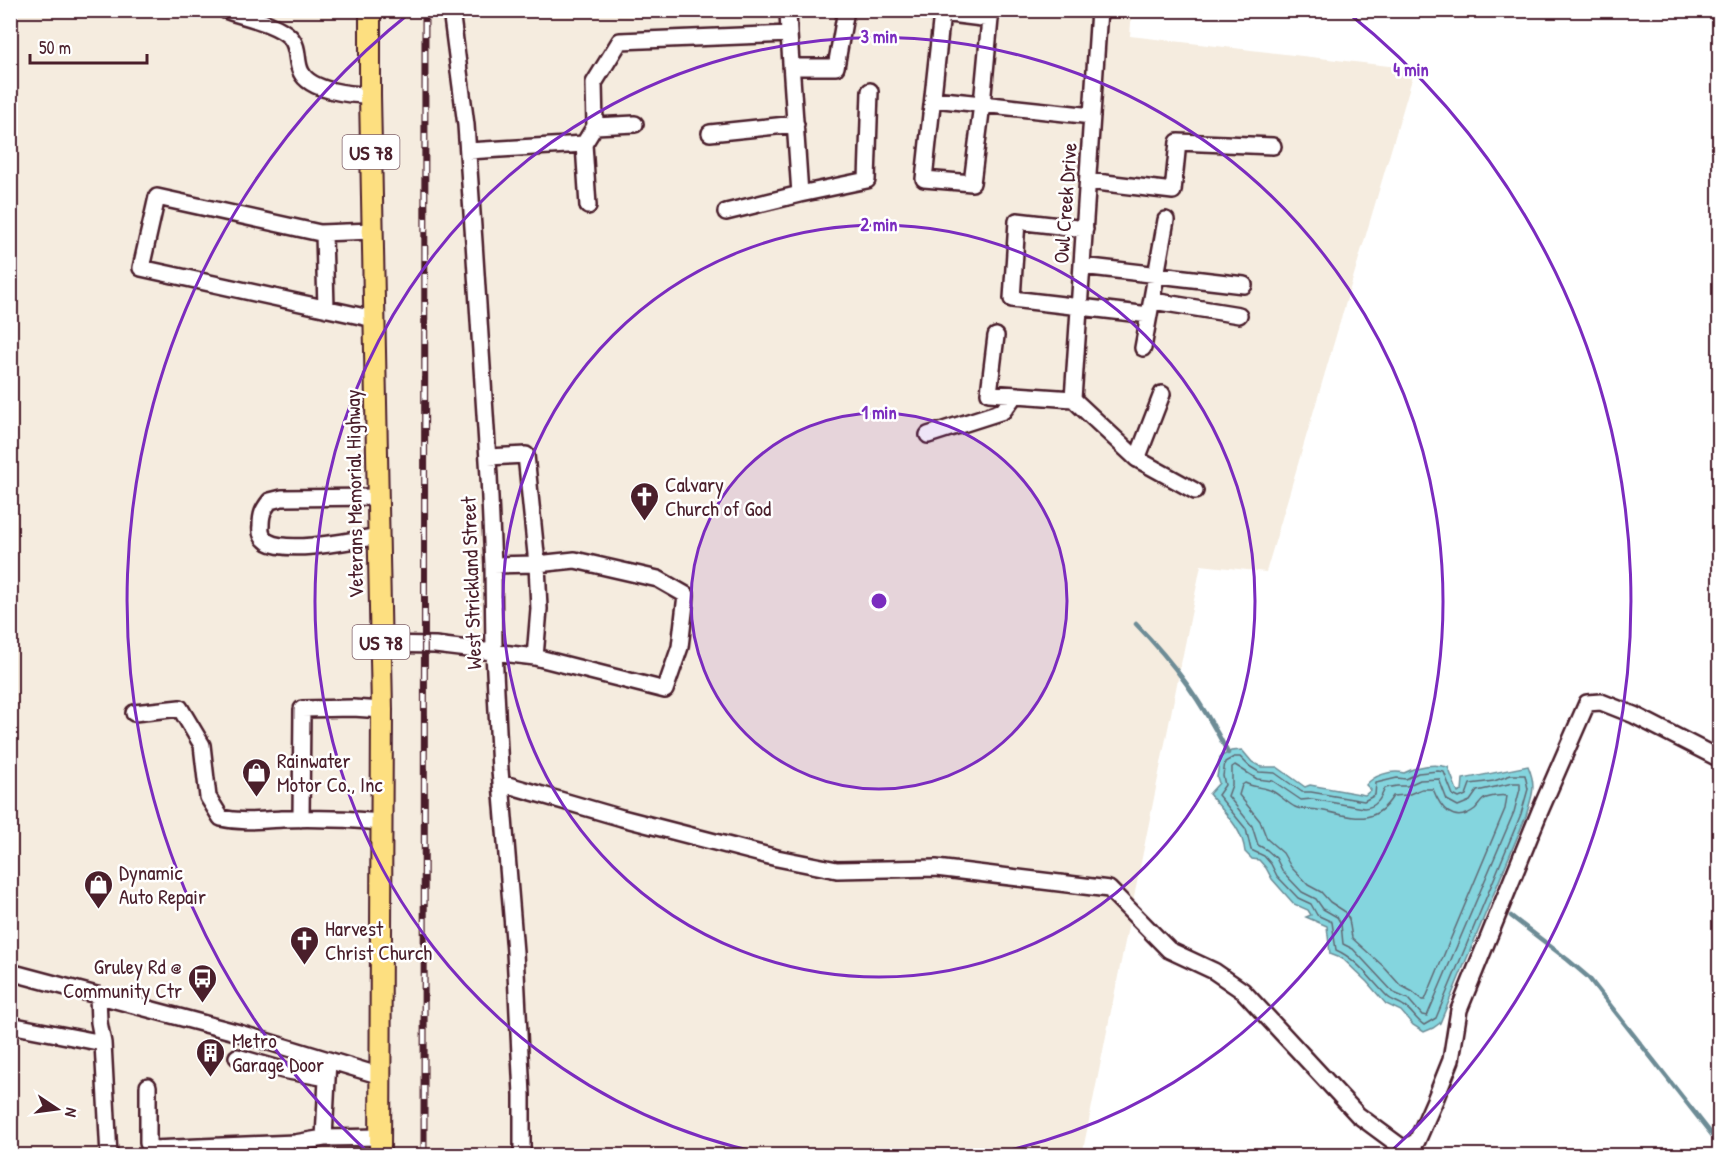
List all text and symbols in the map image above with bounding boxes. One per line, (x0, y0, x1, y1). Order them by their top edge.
text: 3 min (861, 24, 897, 49)
scale bar (30, 27, 147, 65)
text: 50 m (39, 35, 71, 60)
text: 4 min (1393, 57, 1429, 82)
road number: US 78 (342, 135, 400, 169)
street label: Owl Creek Drive (1046, 142, 1084, 264)
text: 2 min (861, 212, 897, 237)
street label: Veterans Memorial Highway (338, 389, 370, 599)
text: 1 min (861, 400, 897, 425)
place label: Calvary Church of God (665, 470, 771, 523)
church icon: Calvary Church of God (628, 480, 660, 522)
street label: West Strickland Street (453, 495, 489, 670)
centre of rings (869, 591, 889, 611)
road number: US 78 (352, 625, 410, 659)
place label: Rainwater Motor Co., Inc (277, 746, 384, 799)
shop icon: Rainwater Motor Co., Inc (240, 756, 272, 798)
place label: Dynamic Auto Repair (119, 858, 206, 911)
shop icon: Dynamic Auto Repair (82, 868, 114, 910)
place label: Harvest Christ Church (325, 914, 432, 967)
church icon: Harvest Christ Church (288, 924, 320, 966)
place label: Gruley Rd @ Community Ctr (63, 952, 182, 1005)
bus stop icon: Gruley Rd @ Community Ctr (187, 962, 219, 1004)
place label: Metro Garage Door (232, 1026, 324, 1079)
building icon: Metro Garage Door (195, 1036, 227, 1078)
north arrow (27, 1079, 87, 1139)
text: N (60, 1106, 83, 1119)

